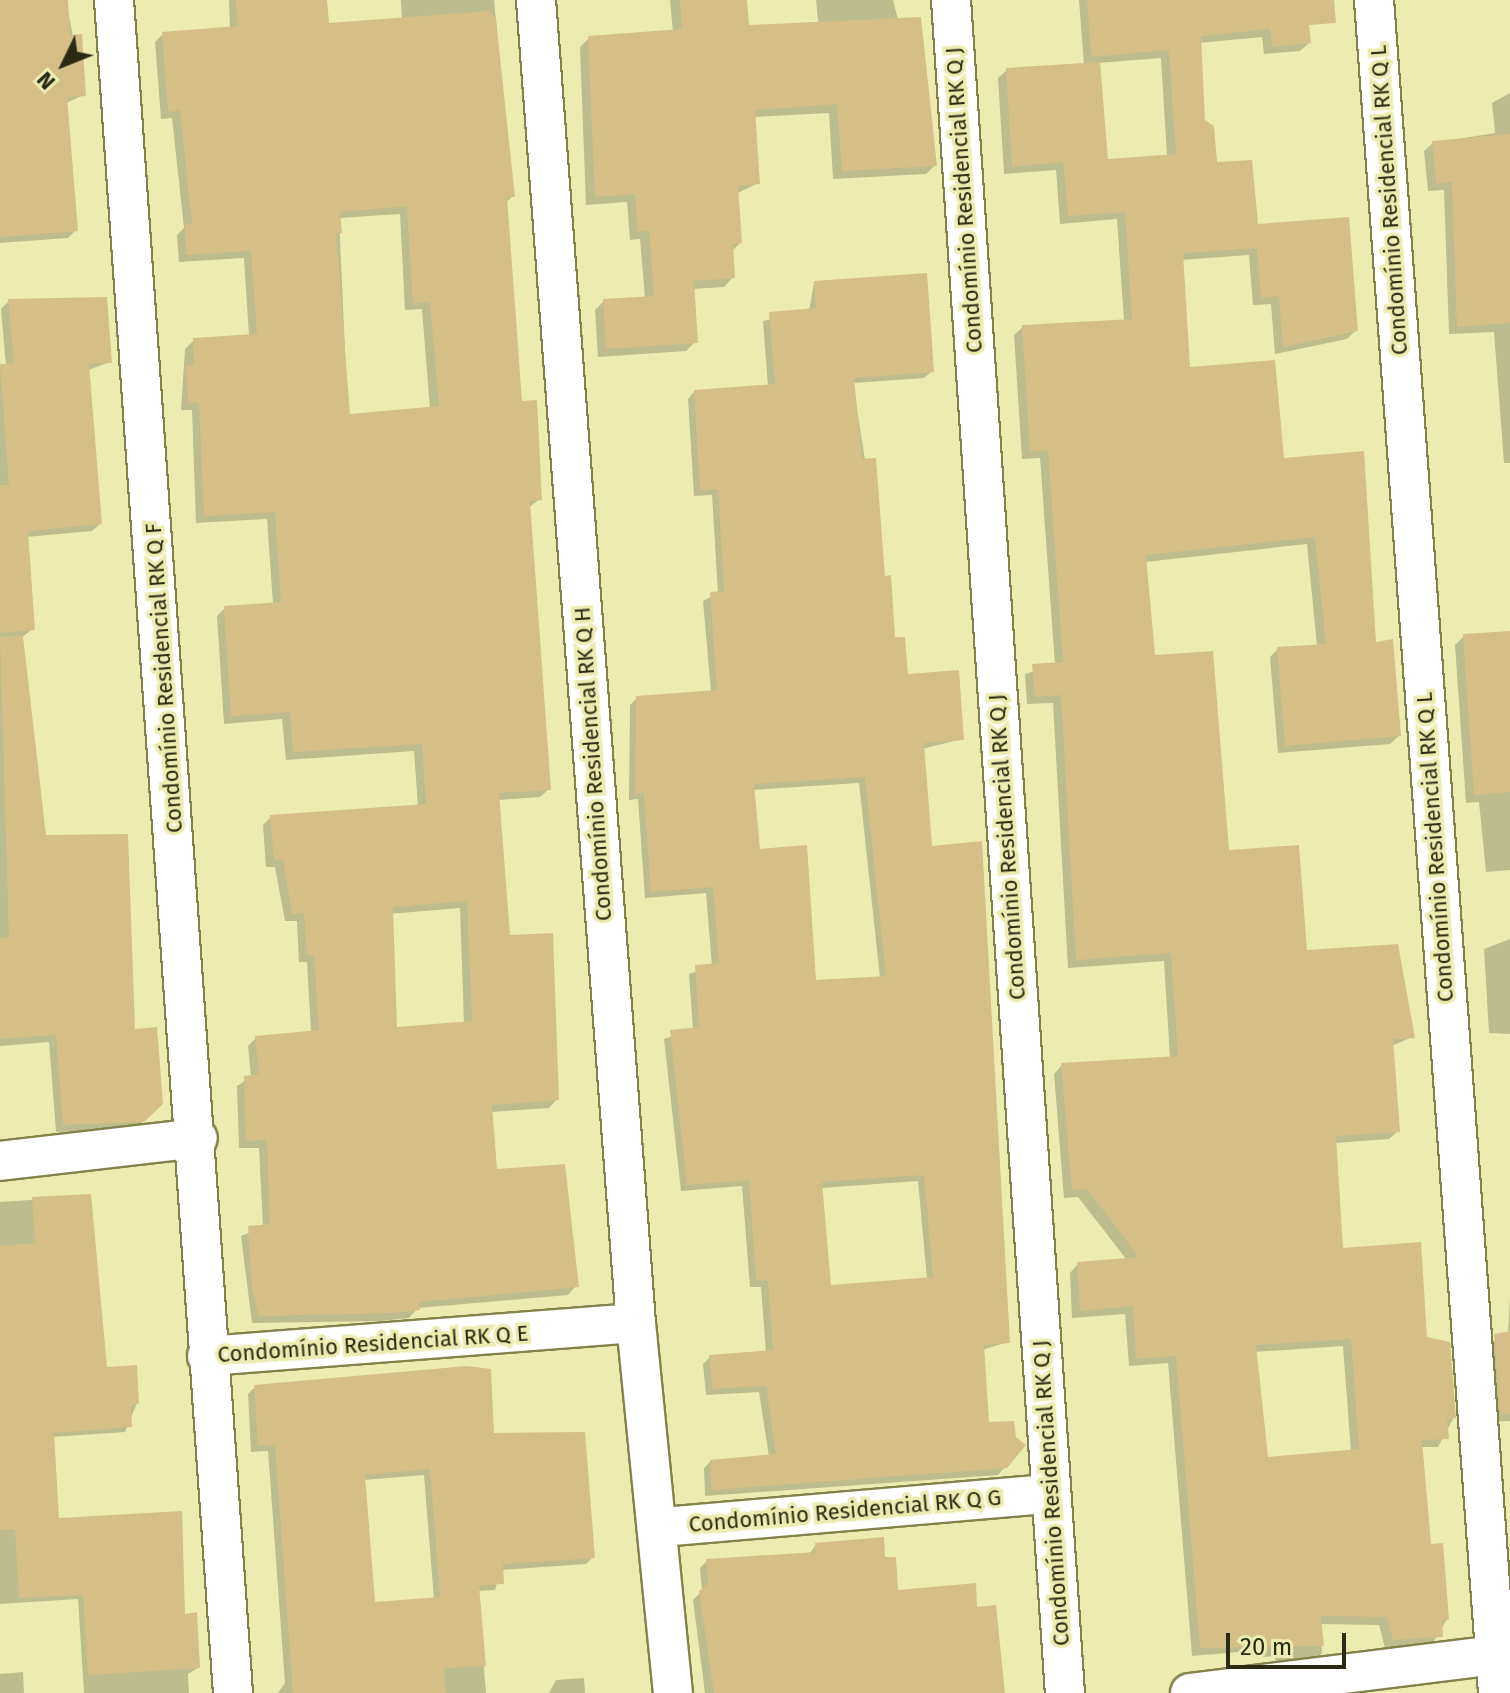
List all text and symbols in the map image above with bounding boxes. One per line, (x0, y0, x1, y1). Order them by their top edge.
north arrow (24, 24, 104, 104)
street label: Condomínio Residencial RK Q L (1365, 44, 1413, 356)
street label: Condomínio Residencial RK Q J (940, 46, 988, 354)
text: N (31, 66, 61, 95)
street label: Condomínio Residencial RK Q F (140, 522, 188, 834)
street label: Condomínio Residencial RK Q H (569, 606, 617, 922)
street label: Condomínio Residencial RK Q L (1411, 691, 1459, 1003)
street label: Condomínio Residencial RK Q J (983, 693, 1031, 1001)
street label: Condomínio Residencial RK Q E (217, 1320, 529, 1368)
street label: Condomínio Residencial RK Q J (1027, 1339, 1075, 1647)
street label: Condomínio Residencial RK Q G (688, 1484, 1002, 1538)
scale bar (1230, 1617, 1350, 1667)
text: 20 m (1240, 1633, 1292, 1661)

